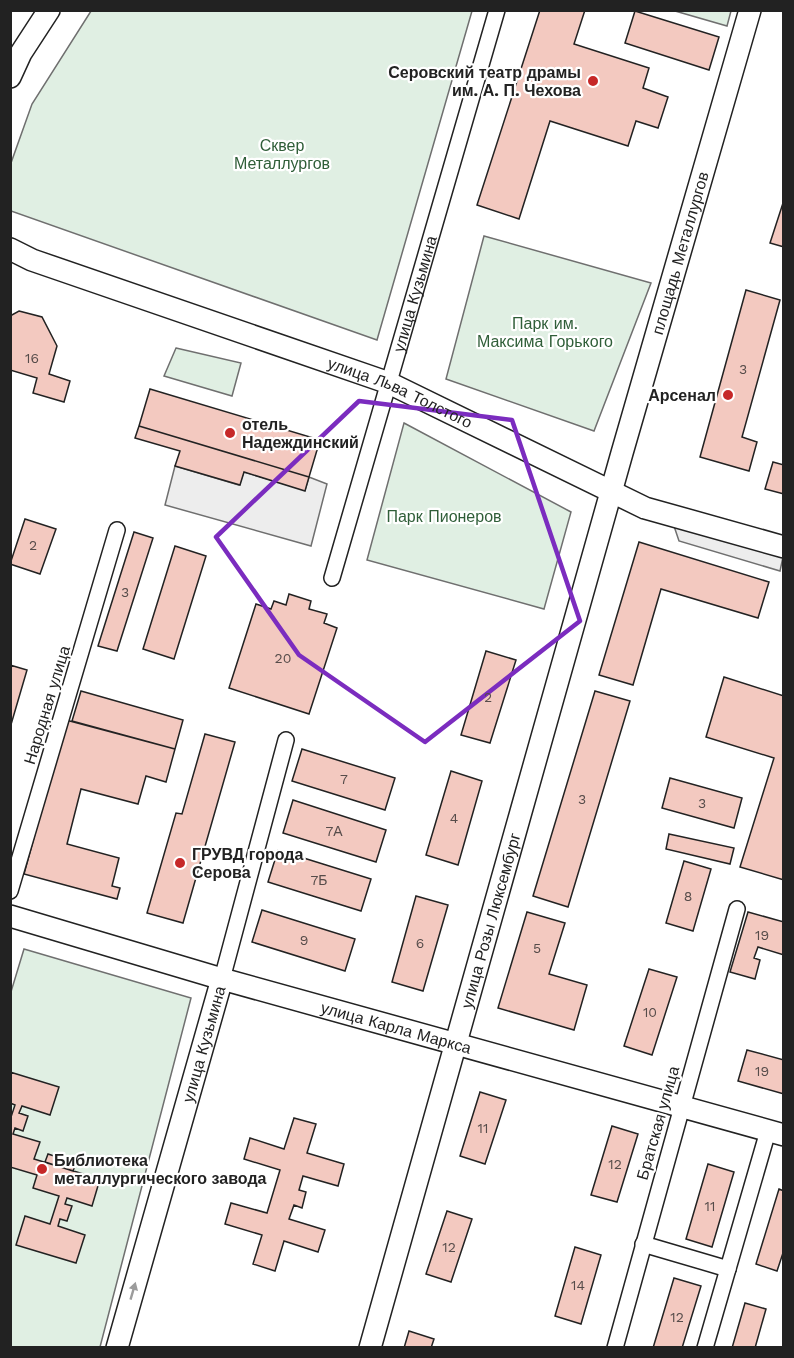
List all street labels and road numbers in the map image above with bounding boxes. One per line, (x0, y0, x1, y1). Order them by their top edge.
street label: площадь Металлургов (647, 169, 712, 337)
street label: улица Кузьмина (389, 233, 440, 354)
street label: улица Льва Толстого (325, 353, 476, 432)
street label: Народная улица (20, 643, 74, 767)
street label: улица Розы Люксембург (457, 831, 524, 1010)
street label: улица Кузьмина (178, 984, 229, 1104)
street label: улица Карла Маркса (319, 997, 474, 1057)
street label: Братская улица (633, 1064, 683, 1182)

